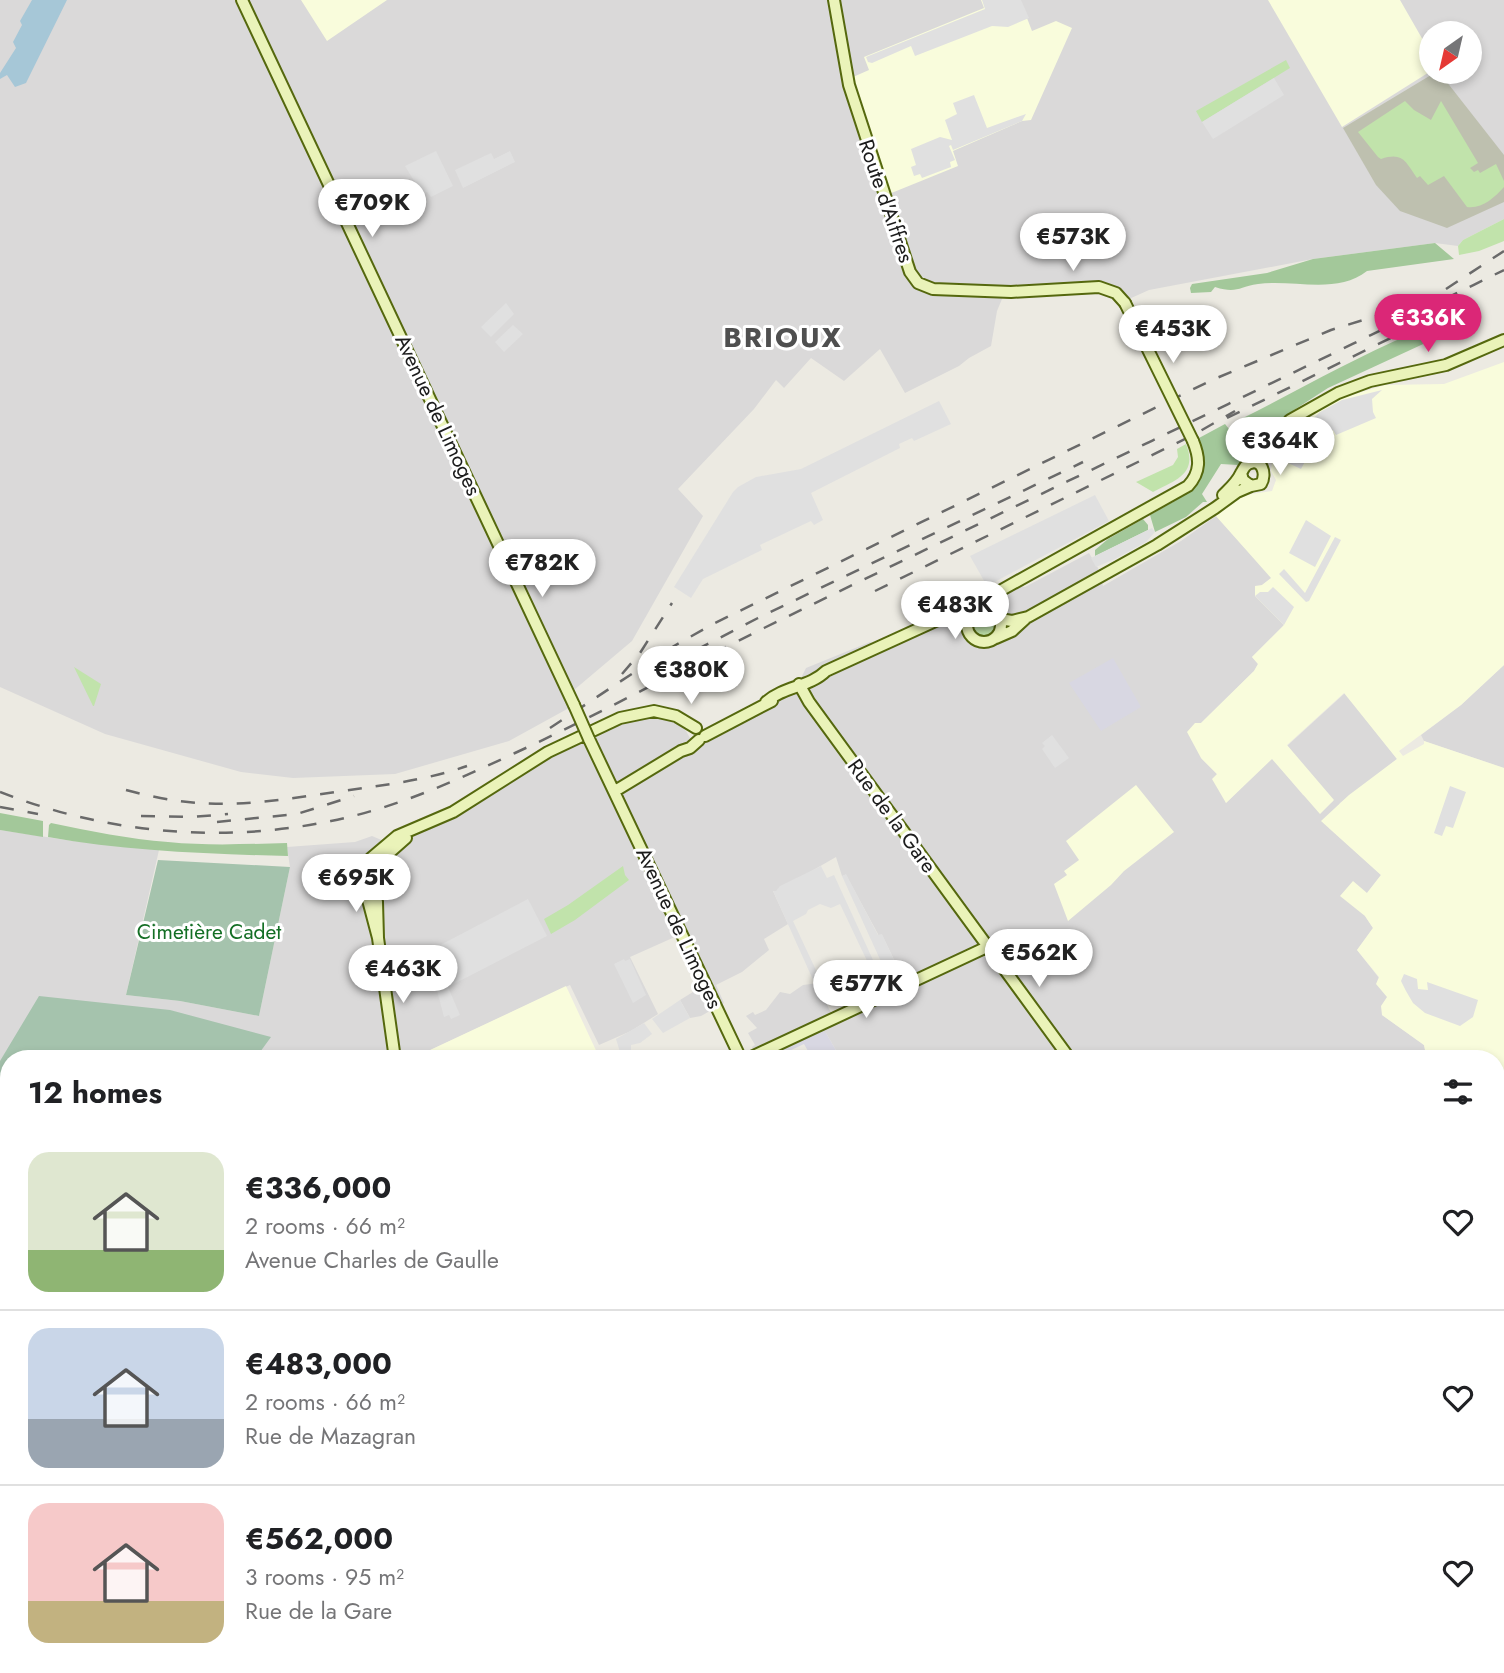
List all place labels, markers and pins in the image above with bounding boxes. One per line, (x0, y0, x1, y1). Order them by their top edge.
pin: €709K (323, 180, 421, 239)
pin: €573K (1024, 214, 1122, 273)
pin: €336K (1379, 294, 1477, 354)
pin: €453K (1124, 306, 1222, 365)
pin: €364K (1231, 418, 1329, 477)
pin: €782K (493, 540, 591, 599)
pin: €483K (906, 582, 1004, 641)
pin: €380K (642, 646, 740, 706)
pin: €695K (307, 855, 405, 914)
pin: €562K (990, 930, 1088, 989)
pin: €463K (354, 946, 452, 1005)
pin: €577K (817, 960, 915, 1020)

